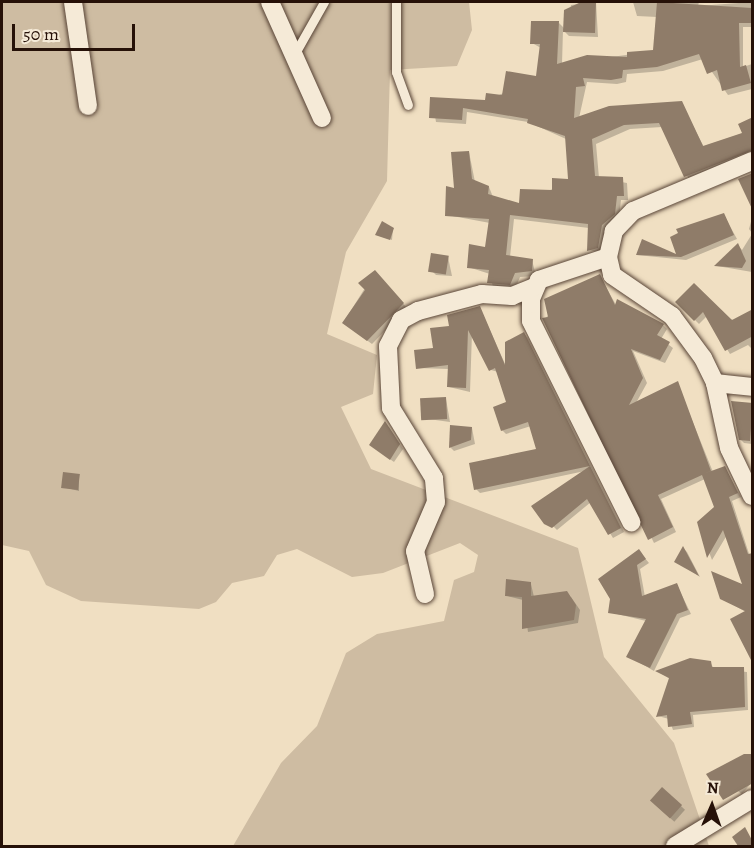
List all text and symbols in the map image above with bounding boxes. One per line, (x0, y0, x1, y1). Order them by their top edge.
scale bar (15, 12, 138, 50)
text: 50 m (23, 22, 59, 46)
north arrow (682, 776, 742, 836)
text: N (706, 777, 719, 799)

